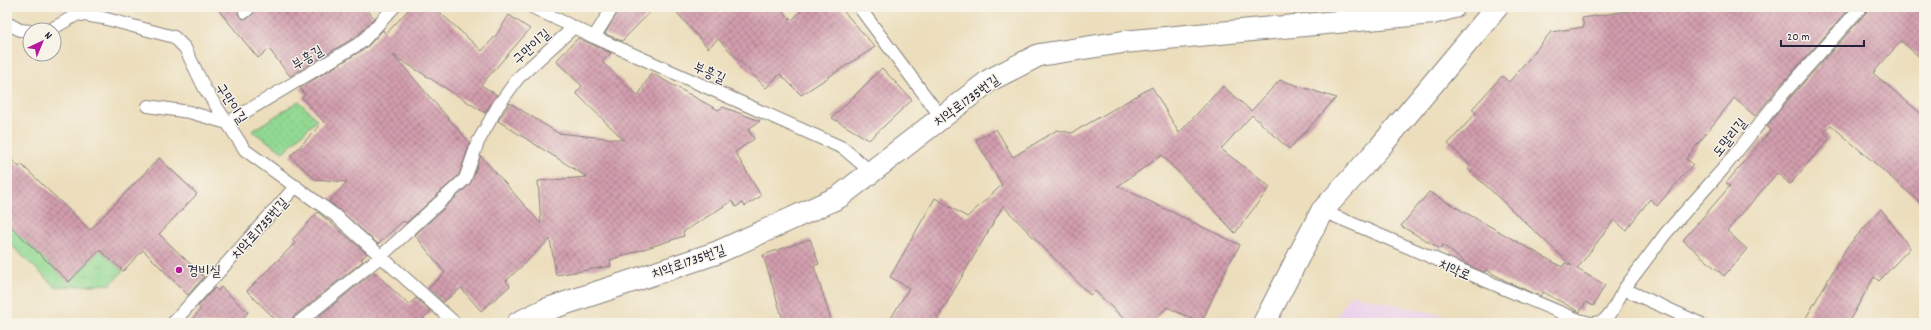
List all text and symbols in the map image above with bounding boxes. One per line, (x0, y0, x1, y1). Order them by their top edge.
north arrow (22, 22, 62, 62)
scale bar (1781, 22, 1864, 48)
street label: 구만이길 (509, 24, 556, 70)
text: N (40, 29, 55, 44)
text: 20 m (1787, 29, 1810, 46)
street label: 부흥길 (288, 41, 328, 76)
street label: 부흥길 (690, 58, 729, 90)
street label: 치악로1735번길 (930, 70, 1005, 132)
street label: 구만이길 (210, 80, 251, 129)
street label: 도말리길 (1709, 114, 1753, 162)
street label: 치악로1735번길 (227, 193, 294, 265)
street label: 치악로1735번길 (649, 241, 729, 285)
street label: 치악로 (1435, 255, 1474, 287)
place label: 경비실 (187, 262, 221, 282)
marker: 경비실 (174, 265, 184, 275)

